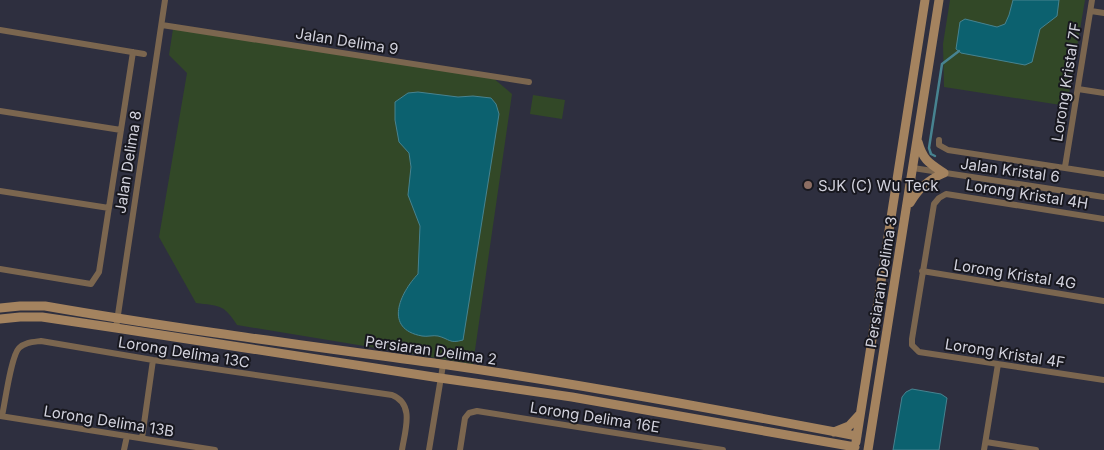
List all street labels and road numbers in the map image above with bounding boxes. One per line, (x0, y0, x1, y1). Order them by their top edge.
street label: Lorong Kristal 7F (1047, 21, 1085, 143)
street label: Jalan Delima 9 (294, 23, 400, 59)
street label: Jalan Delima 8 (110, 109, 146, 215)
street label: Jalan Kristal 6 (959, 154, 1061, 186)
street label: Lorong Kristal 4H (964, 175, 1090, 213)
street label: Persiaran Delima 3 (861, 215, 901, 349)
street label: Lorong Kristal 4G (952, 255, 1078, 293)
street label: Persiaran Delima 2 (364, 331, 498, 369)
street label: Lorong Delima 13C (117, 332, 251, 372)
street label: Lorong Kristal 4F (944, 334, 1066, 372)
street label: Lorong Delima 16E (529, 397, 661, 437)
street label: Lorong Delima 13B (42, 401, 176, 441)

